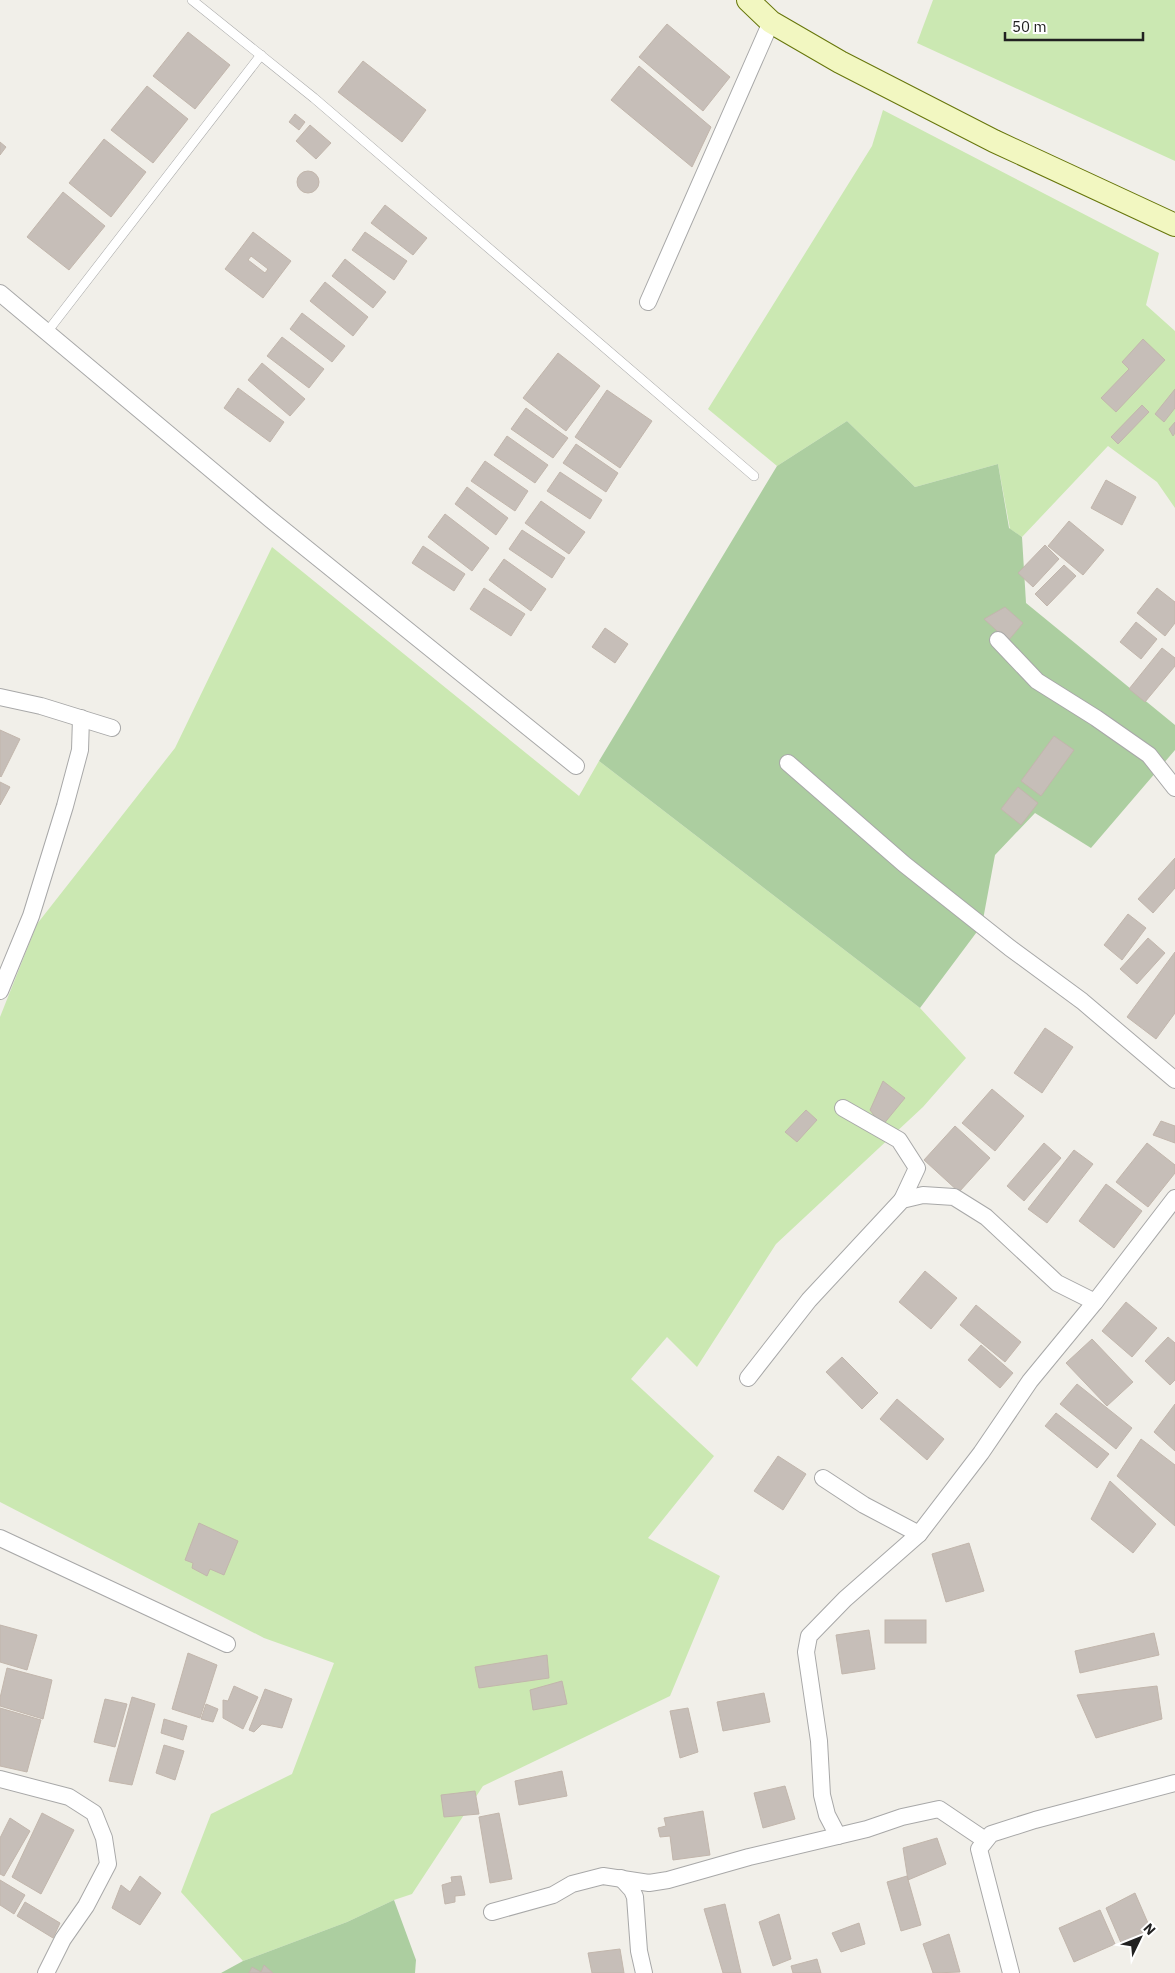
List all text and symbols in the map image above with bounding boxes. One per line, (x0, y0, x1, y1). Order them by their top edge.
scale bar (1005, 10, 1142, 42)
text: 50 m (1012, 17, 1047, 36)
north arrow (1115, 1913, 1165, 1963)
text: N (1139, 1919, 1160, 1939)

